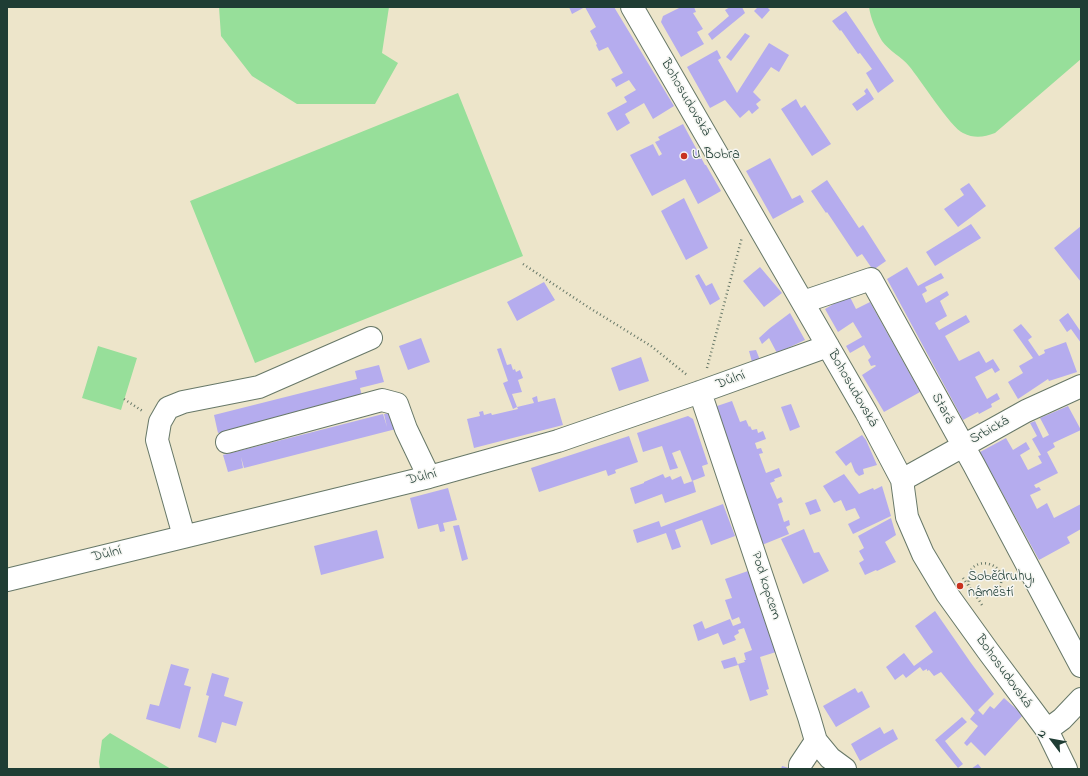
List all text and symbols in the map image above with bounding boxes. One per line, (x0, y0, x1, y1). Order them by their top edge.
street label: Bohosudovská (656, 56, 714, 140)
place label: U Bobra (692, 148, 740, 164)
marker: U Bobra (679, 151, 689, 161)
street label: Bohosudovská (823, 347, 881, 431)
street label: Důlní (714, 368, 748, 394)
street label: Stará (927, 391, 957, 427)
street label: Srbická (967, 413, 1013, 449)
street label: Důlní (405, 466, 439, 490)
street label: Důlní (90, 543, 124, 567)
street label: Pod kopcem (746, 550, 784, 622)
place label: Sobědruhy, náměstí (968, 570, 1035, 602)
marker: Sobědruhy, náměstí (955, 581, 965, 591)
street label: Bohosudovská (971, 632, 1035, 712)
north arrow (1032, 720, 1072, 760)
text: N (1033, 726, 1051, 741)

